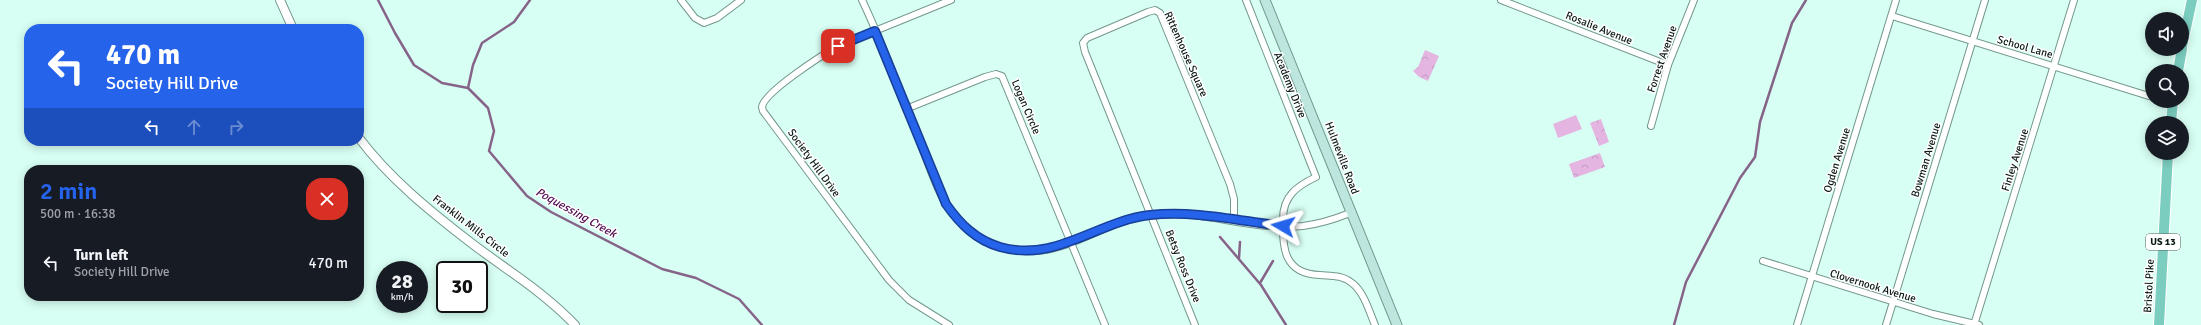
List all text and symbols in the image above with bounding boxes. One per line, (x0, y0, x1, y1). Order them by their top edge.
street label: Rittenhouse Square (1161, 9, 1211, 99)
street label: Rosalie Avenue (1564, 9, 1634, 47)
map controls (2145, 12, 2189, 160)
button: sound (2145, 12, 2189, 56)
street label: Forrest Avenue (1644, 24, 1680, 94)
pin (821, 29, 855, 63)
street label: School Lane (1996, 33, 2054, 61)
icon: arrive (827, 35, 849, 57)
text: 470 m (106, 38, 180, 72)
icon: left (40, 40, 92, 92)
street label: Academy Drive (1271, 50, 1309, 120)
button: search (2145, 64, 2189, 108)
text: Society Hill Drive (106, 72, 238, 94)
street label: Logan Circle (1009, 78, 1043, 136)
icon: left (141, 116, 163, 138)
icon: ahead (183, 116, 205, 138)
icon: right (225, 116, 247, 138)
button: layers (2145, 116, 2189, 160)
street label: Hulmeville Road (1322, 120, 1362, 196)
street label: Bowman Avenue (1908, 121, 1944, 199)
street label: Society Hill Drive (785, 126, 843, 200)
street label: Ogden Avenue (1821, 126, 1853, 194)
street label: Finley Avenue (1999, 127, 2031, 193)
text: 2 min (40, 176, 97, 206)
button: close (306, 178, 348, 220)
water label: Poquessing Creek (533, 185, 620, 242)
street label: Franklin Mills Circle (430, 192, 512, 260)
position arrow (1262, 205, 1304, 247)
text: 500 m · 16:38 (40, 206, 116, 222)
street label: Betsy Ross Drive (1163, 228, 1203, 304)
road number: US 13 (2146, 234, 2180, 250)
text: Turn left (74, 246, 128, 264)
icon: left (40, 252, 62, 274)
text: 470 m (308, 254, 348, 272)
street label: Bristol Pike (2141, 259, 2157, 313)
speed limit sign: 30 (436, 261, 488, 313)
text: Society Hill Drive (74, 264, 170, 280)
street label: Clovernook Avenue (1828, 267, 1918, 305)
text: 28 (391, 269, 413, 294)
text: km/h (391, 291, 413, 303)

